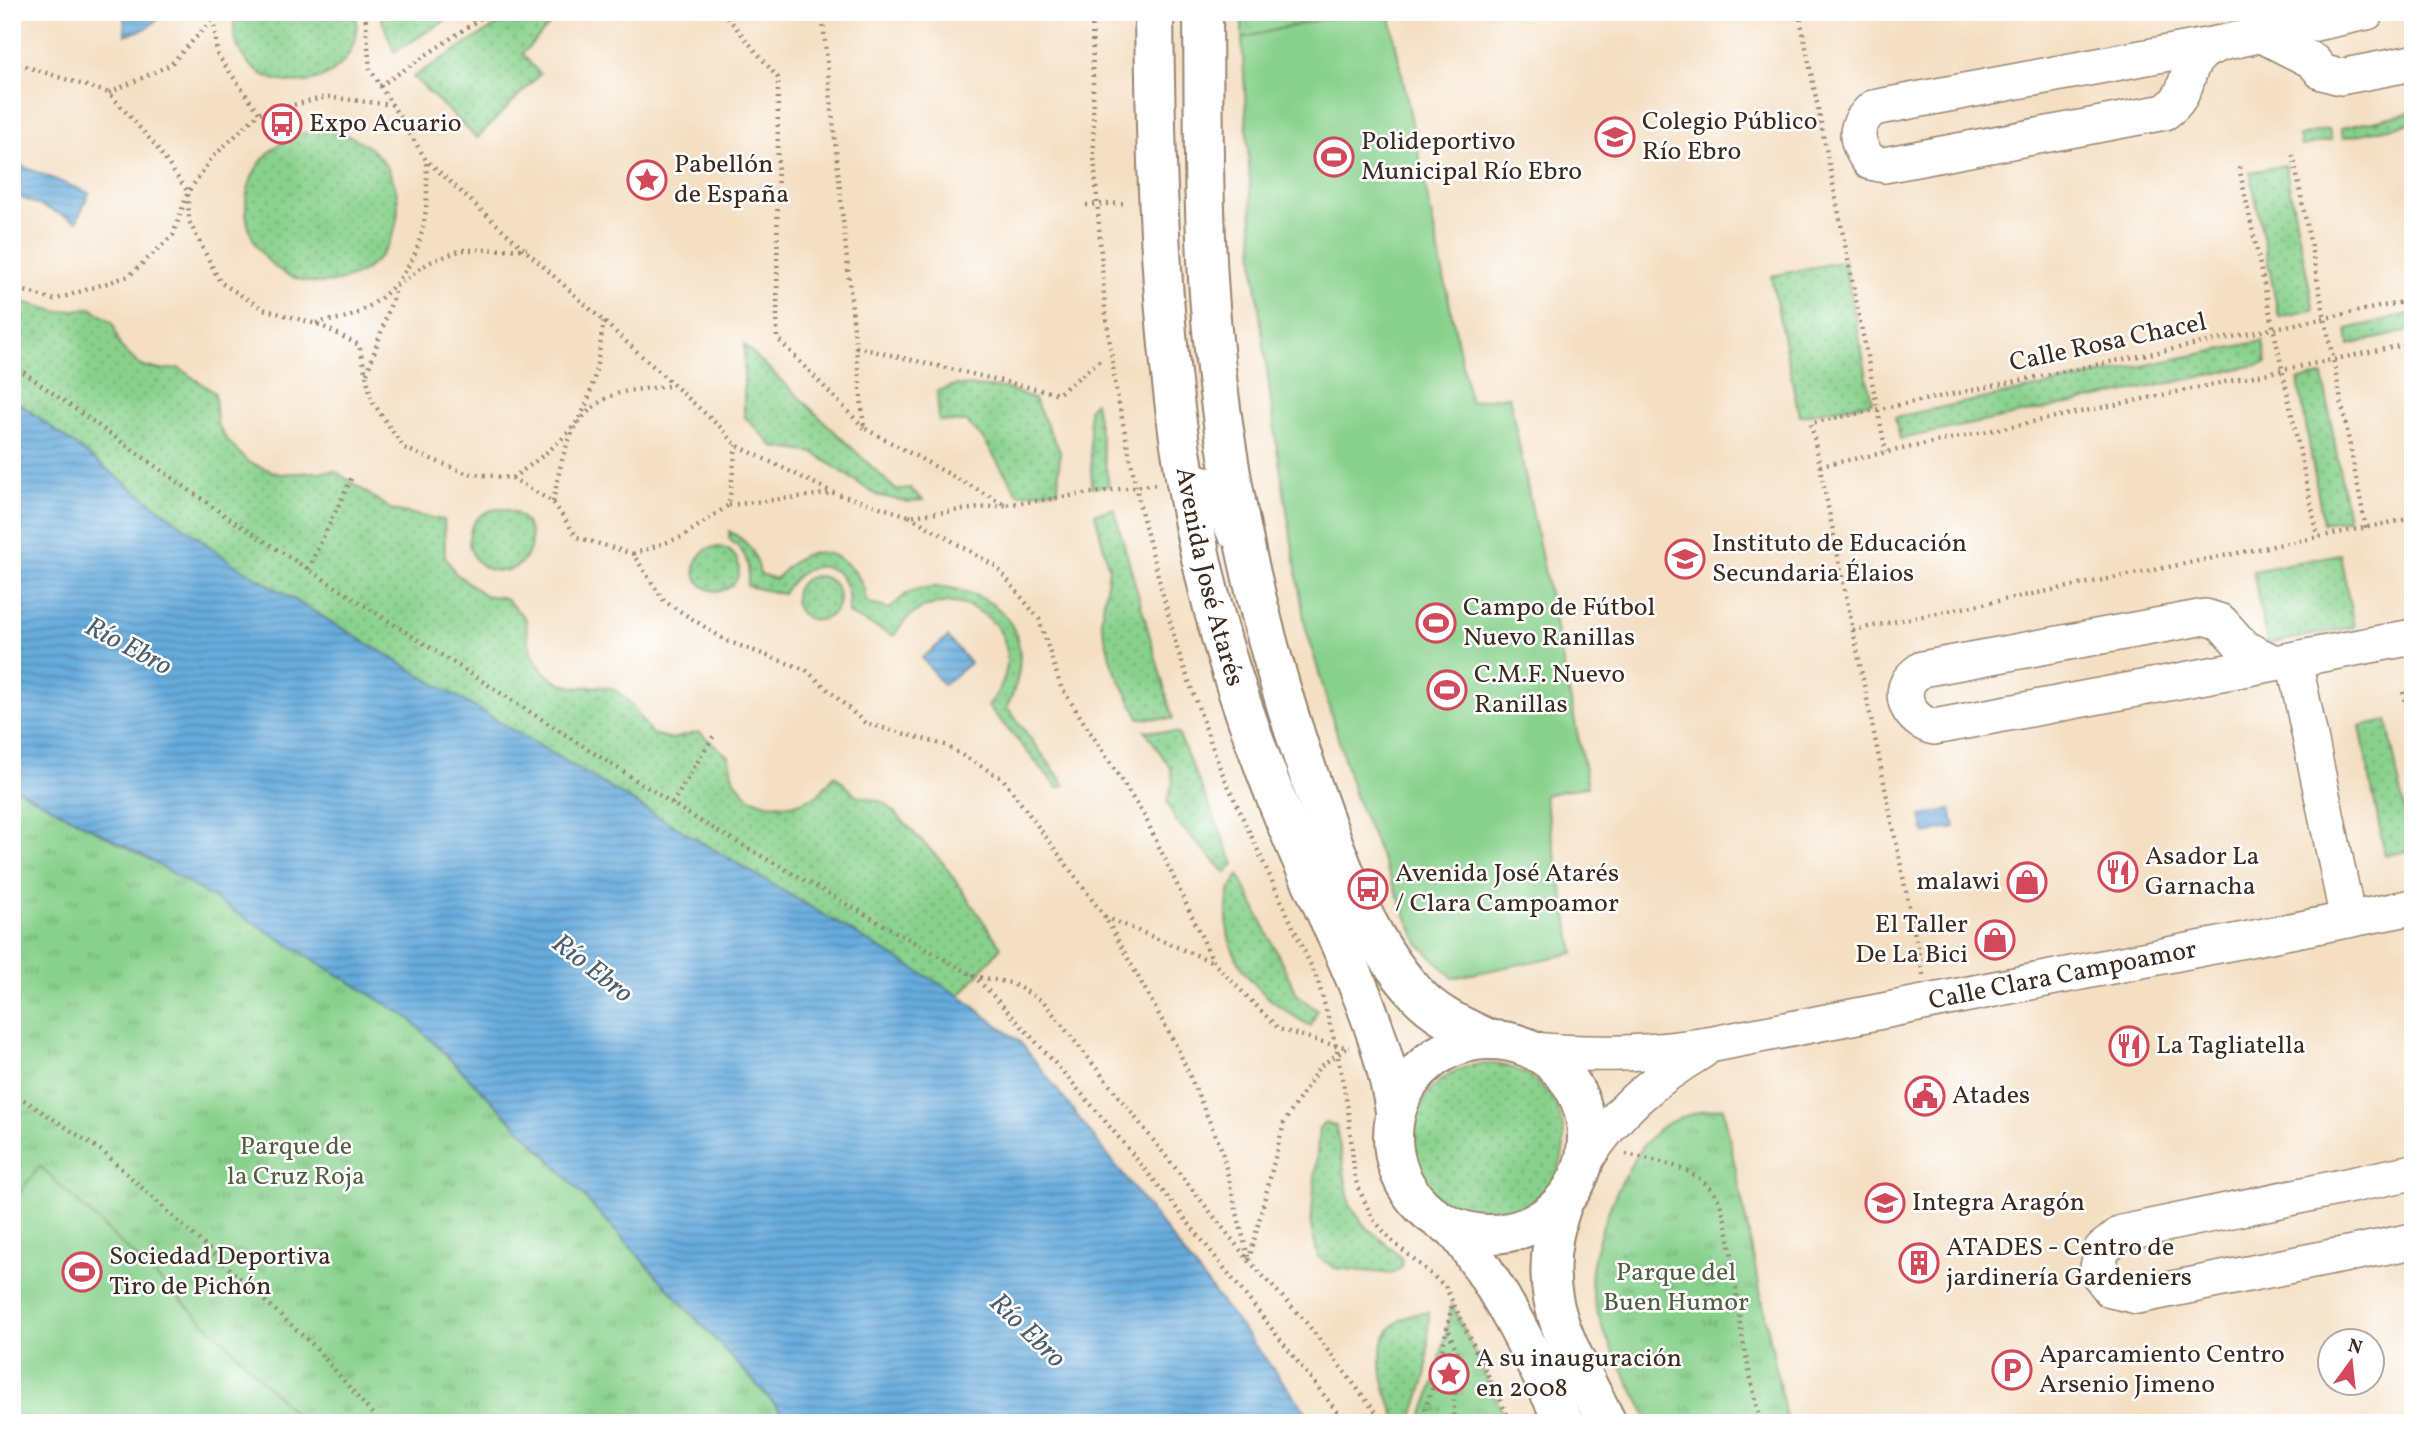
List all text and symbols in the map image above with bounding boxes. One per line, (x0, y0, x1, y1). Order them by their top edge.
bus stop icon: Expo Acuario (261, 103, 303, 145)
place label: Colegio Público Río Ebro (1642, 104, 1818, 170)
place label: Expo Acuario (309, 106, 462, 142)
school or university icon: Colegio Público Río Ebro (1594, 116, 1636, 158)
place label: Polideportivo Municipal Río Ebro (1361, 124, 1582, 190)
sports icon: Polideportivo Municipal Río Ebro (1313, 136, 1355, 178)
place label: Pabellón de España (674, 147, 789, 213)
place icon: Pabellón de España (626, 159, 668, 201)
street label: Calle Rosa Chacel (2006, 305, 2210, 381)
street label: Avenida José Atarés (1166, 465, 1253, 691)
place label: Instituto de Educación Secundaria Élaios (1712, 526, 1967, 592)
school or university icon: Instituto de Educación Secundaria Élaios (1664, 538, 1706, 580)
place label: Campo de Fútbol Nuevo Ranillas (1463, 590, 1655, 656)
sports icon: Campo de Fútbol Nuevo Ranillas (1415, 602, 1457, 644)
water label: Río Ebro (78, 608, 179, 686)
place label: C.M.F. Nuevo Ranillas (1474, 657, 1625, 723)
sports icon: C.M.F. Nuevo Ranillas (1426, 669, 1468, 711)
place label: Asador La Garnacha (2145, 839, 2259, 905)
restaurant icon: Asador La Garnacha (2097, 851, 2139, 893)
place label: Avenida José Atarés / Clara Campoamor (1395, 856, 1619, 922)
shop icon: malawi (2006, 861, 2048, 903)
place label: malawi (1916, 864, 2000, 900)
bus stop icon: Avenida José Atarés / Clara Campoamor (1347, 868, 1389, 910)
place label: El Taller De La Bici (1855, 907, 1968, 973)
shop icon: El Taller De La Bici (1974, 919, 2016, 961)
water label: Río Ebro (543, 925, 641, 1013)
street label: Calle Clara Campoamor (1926, 932, 2200, 1019)
restaurant icon: La Tagliatella (2108, 1025, 2150, 1067)
place label: La Tagliatella (2156, 1028, 2306, 1064)
public building icon: Atades (1904, 1075, 1946, 1117)
place label: Atades (1952, 1078, 2030, 1114)
park label: Parque de la Cruz Roja (227, 1129, 365, 1195)
school or university icon: Integra Aragón (1864, 1182, 1906, 1224)
place label: Integra Aragón (1912, 1185, 2085, 1221)
place label: ATADES - Centro de jardinería Gardeniers (1946, 1230, 2192, 1296)
place label: Sociedad Deportiva Tiro de Pichón (109, 1239, 331, 1305)
building icon: ATADES - Centro de jardinería Gardeniers (1898, 1242, 1940, 1284)
sports icon: Sociedad Deportiva Tiro de Pichón (61, 1251, 103, 1293)
park label: Parque del Buen Humor (1603, 1255, 1749, 1321)
water label: Río Ebro (980, 1285, 1074, 1378)
north arrow (2316, 1326, 2386, 1396)
text: N (2345, 1333, 2365, 1362)
place label: Aparcamiento Centro Arsenio Jimeno (2039, 1337, 2285, 1403)
place label: A su inauguración en 2008 (1476, 1341, 1682, 1407)
parking icon: Aparcamiento Centro Arsenio Jimeno (1991, 1349, 2033, 1391)
place icon: A su inauguración en 2008 (1428, 1353, 1470, 1395)

